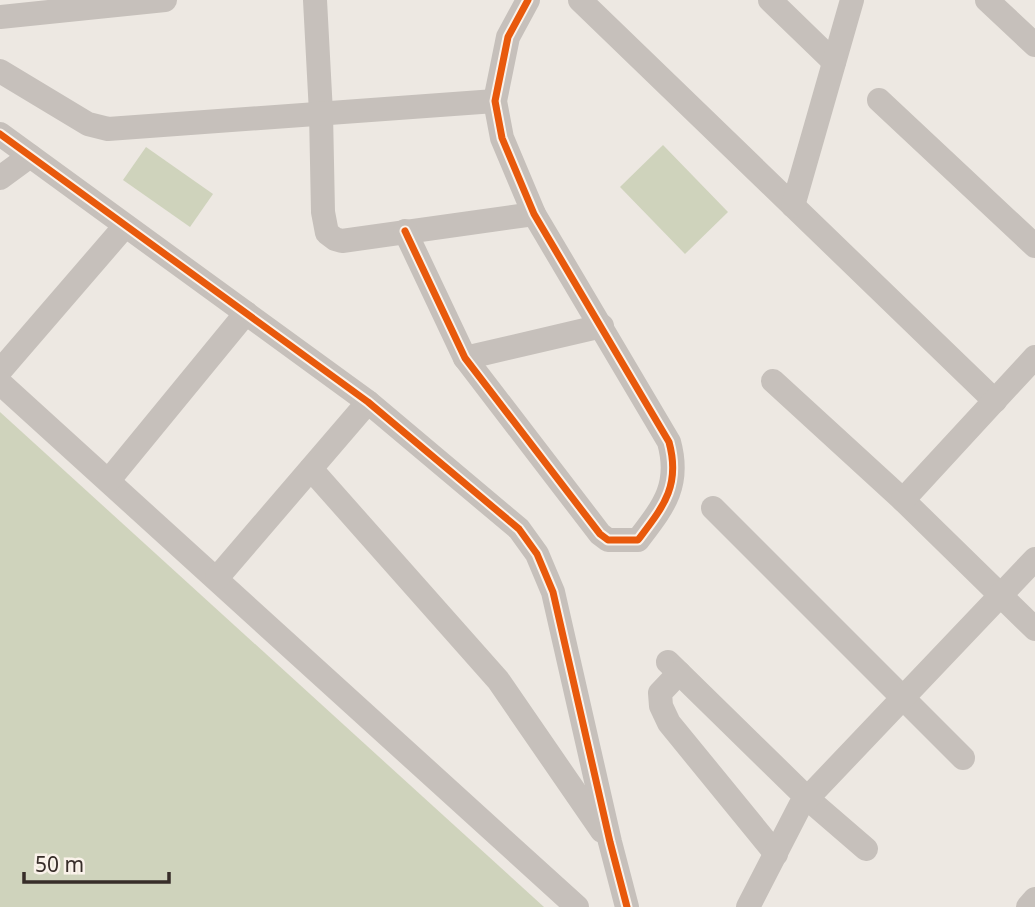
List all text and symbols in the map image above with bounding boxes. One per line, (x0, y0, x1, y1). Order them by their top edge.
scale bar (24, 841, 170, 885)
text: 50 m (35, 850, 84, 878)

